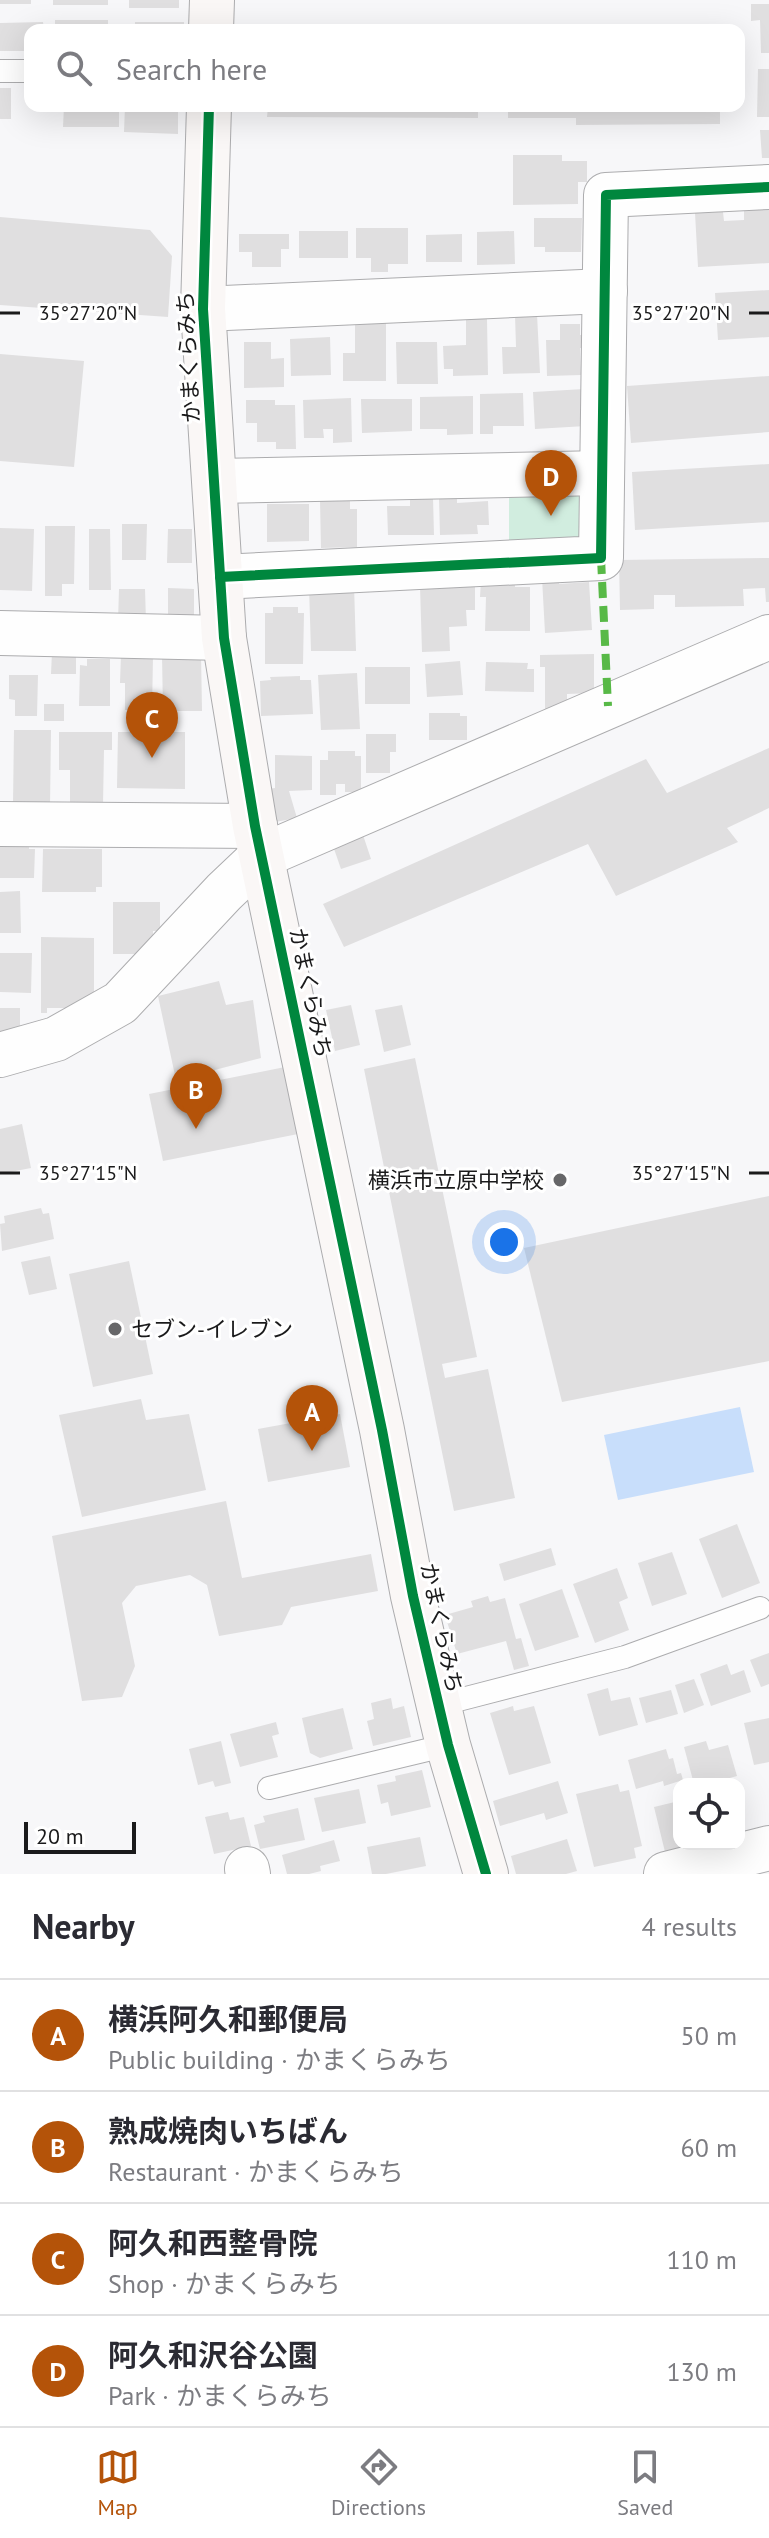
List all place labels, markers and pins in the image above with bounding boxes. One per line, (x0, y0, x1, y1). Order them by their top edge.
pin: D (525, 450, 577, 516)
pin: C (126, 692, 178, 758)
pin: B (170, 1063, 222, 1129)
place label: 横浜市立原中学校 (368, 1166, 544, 1194)
marker: 横浜市立原中学校 (551, 1171, 569, 1189)
place label: セブン-イレブン (131, 1315, 293, 1343)
marker: セブン-イレブン (106, 1320, 124, 1338)
pin: A (286, 1385, 338, 1451)

